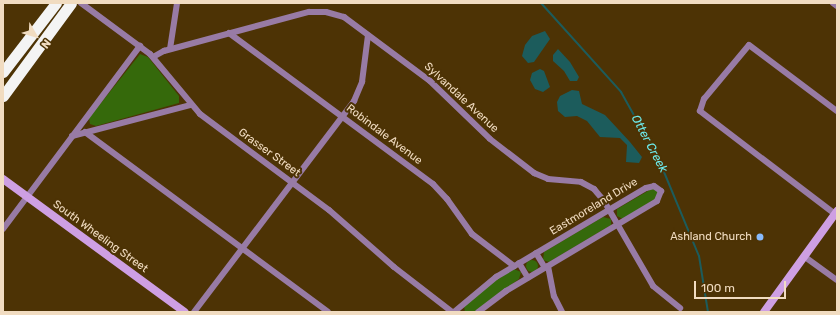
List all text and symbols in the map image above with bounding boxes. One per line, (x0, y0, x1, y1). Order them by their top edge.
north arrow (16, 16, 56, 56)
text: N (38, 37, 53, 51)
street label: Sylvandale Avenue (421, 60, 501, 136)
street label: Robindale Avenue (343, 102, 425, 168)
water label: Otter Creek (628, 113, 670, 175)
street label: Grasser Street (235, 126, 303, 180)
street label: Eastmoreland Drive (548, 176, 640, 238)
street label: South Wheeling Street (50, 198, 150, 276)
place label: Ashland Church (670, 230, 752, 244)
marker: Ashland Church (755, 232, 765, 242)
scale bar (696, 273, 788, 299)
text: 100 m (701, 281, 735, 295)

